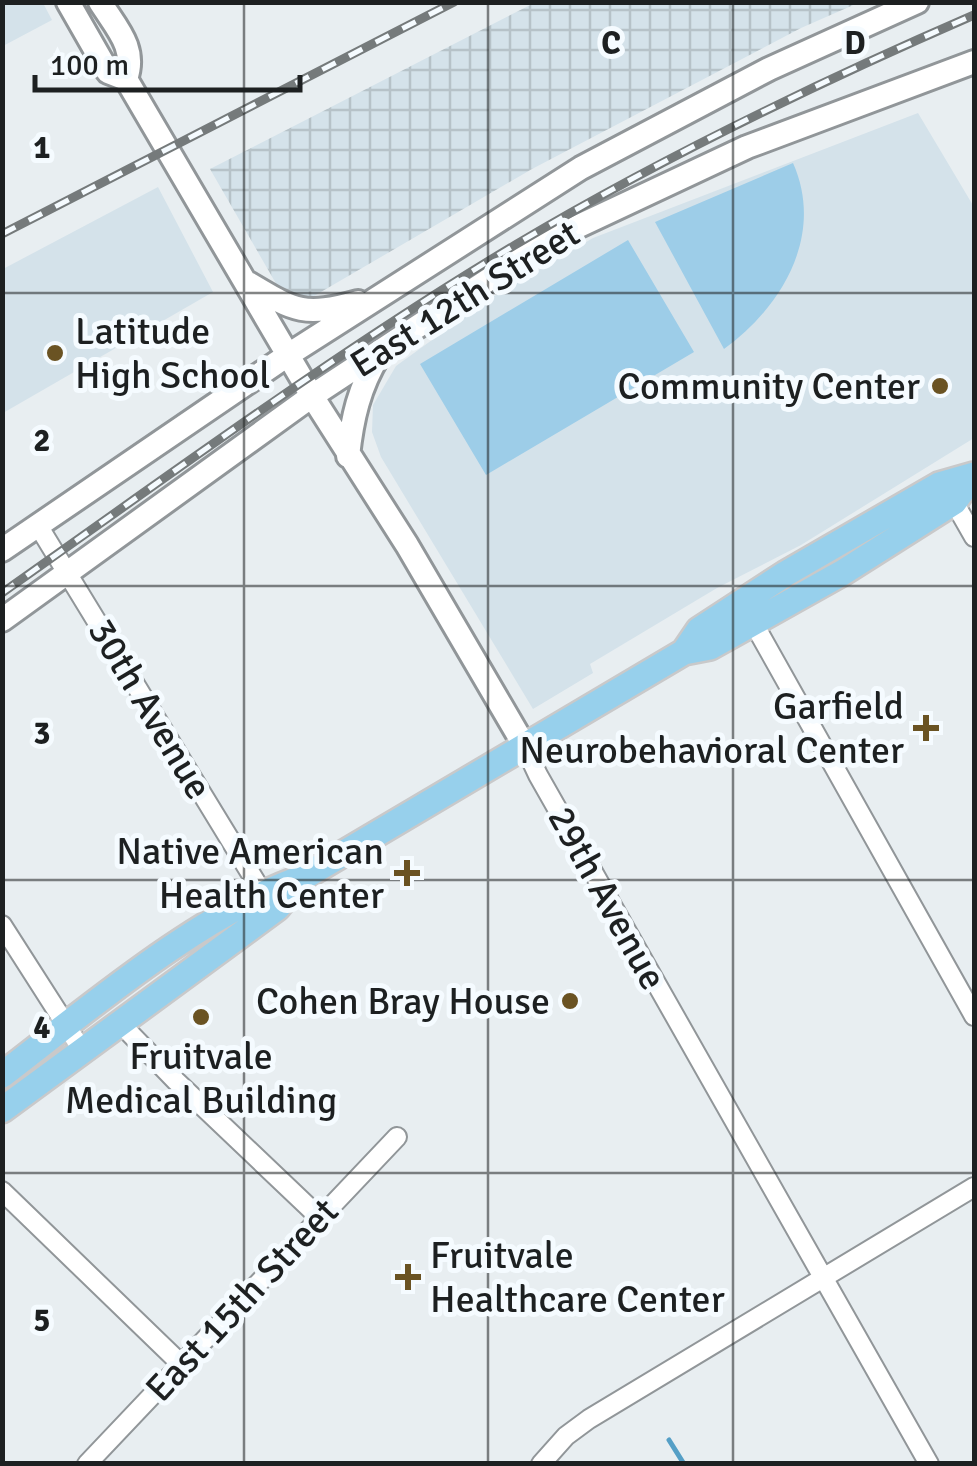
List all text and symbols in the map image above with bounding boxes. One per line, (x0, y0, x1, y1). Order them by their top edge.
text: C (601, 24, 621, 63)
text: D (844, 24, 866, 63)
scale bar (35, 30, 300, 92)
text: 100 m (50, 47, 129, 84)
text: 1 (33, 128, 51, 167)
street label: East 12th Street (342, 210, 588, 388)
place label: Latitude High School (75, 308, 270, 399)
marker: Latitude High School (44, 342, 66, 364)
place label: Community Center (617, 363, 920, 410)
marker: Community Center (929, 375, 951, 397)
text: 2 (33, 421, 51, 460)
street label: 30th Avenue (78, 610, 222, 808)
place label: Garfield Neurobehavioral Center (519, 683, 904, 774)
text: 3 (33, 714, 51, 753)
marker: Garfield Neurobehavioral Center (913, 715, 939, 741)
street label: 29th Avenue (537, 798, 677, 998)
place label: Native American Health Center (116, 828, 384, 919)
marker: Native American Health Center (394, 860, 420, 886)
place label: Cohen Bray House (256, 978, 550, 1025)
marker: Cohen Bray House (559, 990, 581, 1012)
marker: Fruitvale Medical Building (190, 1006, 212, 1028)
text: 4 (33, 1008, 51, 1047)
place label: Fruitvale Medical Building (65, 1033, 337, 1124)
street label: East 15th Street (136, 1188, 348, 1412)
place label: Fruitvale Healthcare Center (430, 1232, 725, 1323)
marker: Fruitvale Healthcare Center (395, 1264, 421, 1290)
text: 5 (33, 1301, 51, 1340)

